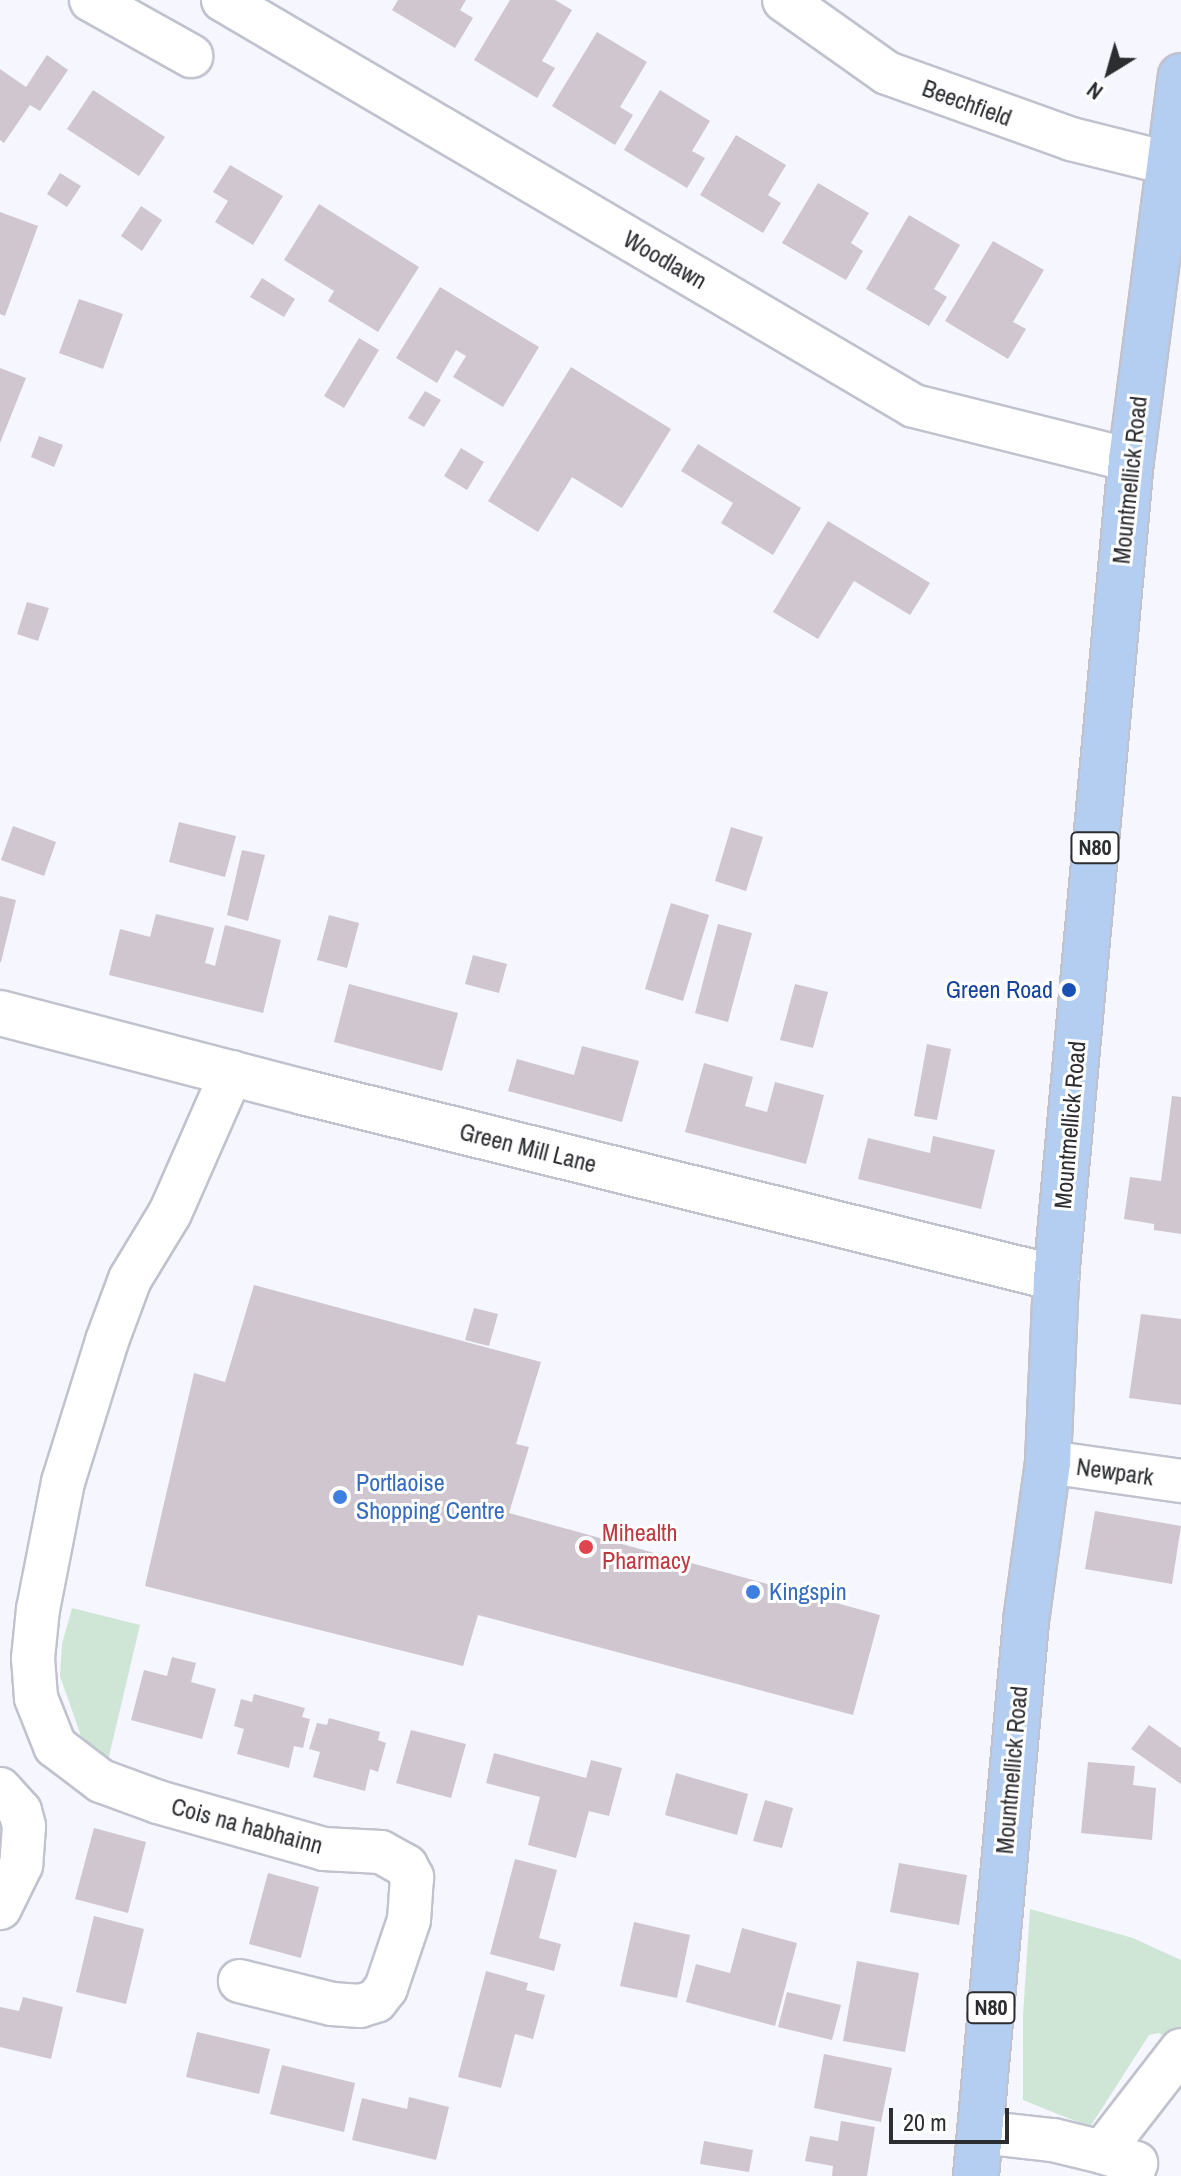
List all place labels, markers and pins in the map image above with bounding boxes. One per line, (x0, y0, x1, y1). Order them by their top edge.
place label: Green Road (946, 976, 1053, 1004)
marker: Green Road (1060, 981, 1078, 999)
place label: Portlaoise Shopping Centre (356, 1469, 505, 1525)
marker: Portlaoise Shopping Centre (331, 1488, 349, 1506)
place label: Mihealth Pharmacy (602, 1519, 691, 1575)
marker: Mihealth Pharmacy (577, 1538, 595, 1556)
place label: Kingspin (769, 1578, 847, 1606)
marker: Kingspin (744, 1583, 762, 1601)

